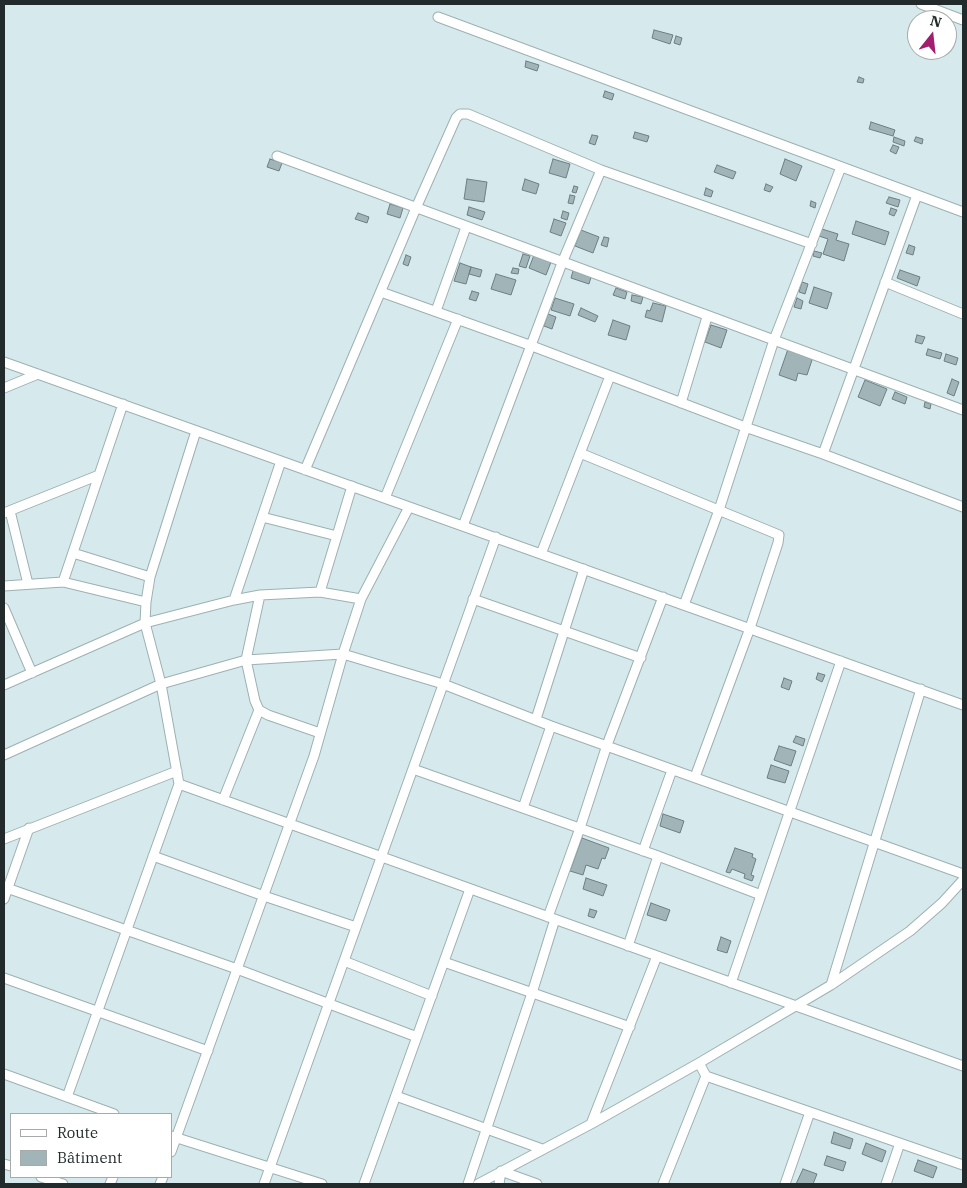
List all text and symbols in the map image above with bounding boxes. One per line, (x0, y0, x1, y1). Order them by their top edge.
north arrow (907, 10, 957, 60)
text: N (928, 11, 944, 32)
legend (10, 1113, 172, 1178)
text: Route (57, 1123, 98, 1142)
text: Bâtiment (57, 1148, 122, 1167)

